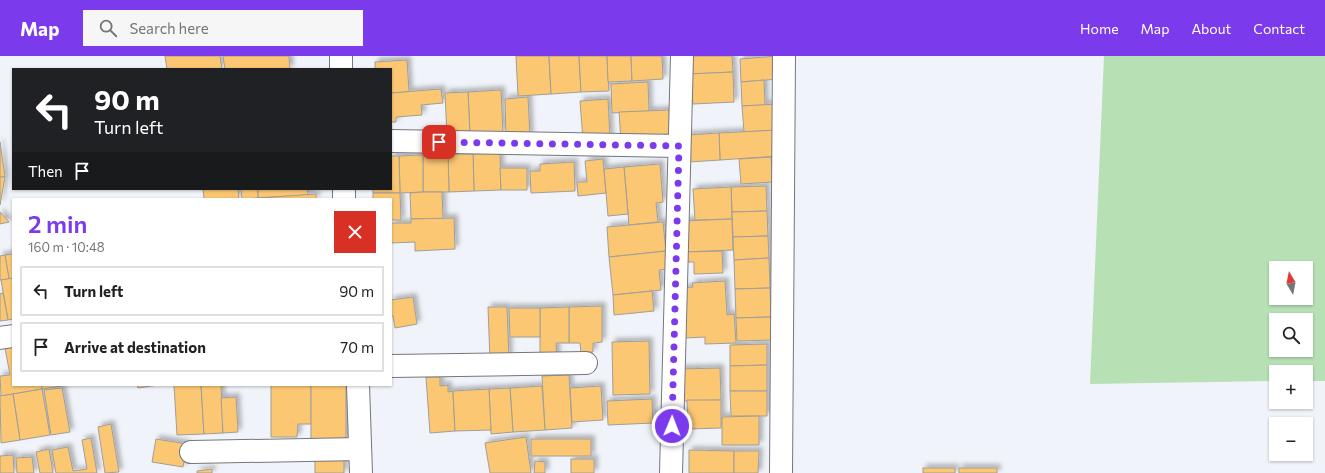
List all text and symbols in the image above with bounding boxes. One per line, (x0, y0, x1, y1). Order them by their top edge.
search box (83, 10, 363, 46)
text: Map (20, 17, 59, 40)
icon: search (97, 17, 119, 39)
text: Search here (129, 19, 209, 37)
text: Home (1080, 20, 1119, 37)
text: Map (1141, 20, 1169, 37)
text: About (1191, 20, 1231, 37)
text: Contact (1253, 20, 1305, 37)
text: 90 m (94, 82, 160, 116)
icon: left (28, 84, 80, 136)
text: Turn left (94, 116, 163, 138)
pin (422, 125, 456, 159)
icon: arrive (428, 131, 450, 153)
icon: arrive (71, 160, 93, 182)
text: Then (28, 162, 63, 180)
text: 2 min (28, 209, 87, 238)
button: close (334, 211, 376, 253)
text: 160 m · 10:48 (28, 239, 105, 255)
north arrow (1269, 261, 1313, 305)
map controls (1269, 261, 1313, 461)
icon: left (30, 280, 52, 302)
text: Turn left (64, 282, 123, 300)
text: 90 m (339, 282, 374, 300)
button: search (1269, 313, 1313, 357)
icon: arrive (30, 336, 52, 358)
text: Arrive at destination (64, 338, 206, 356)
text: 70 m (340, 338, 374, 356)
button: + (1269, 365, 1313, 409)
position arrow (651, 405, 693, 447)
button: − (1269, 417, 1313, 461)

